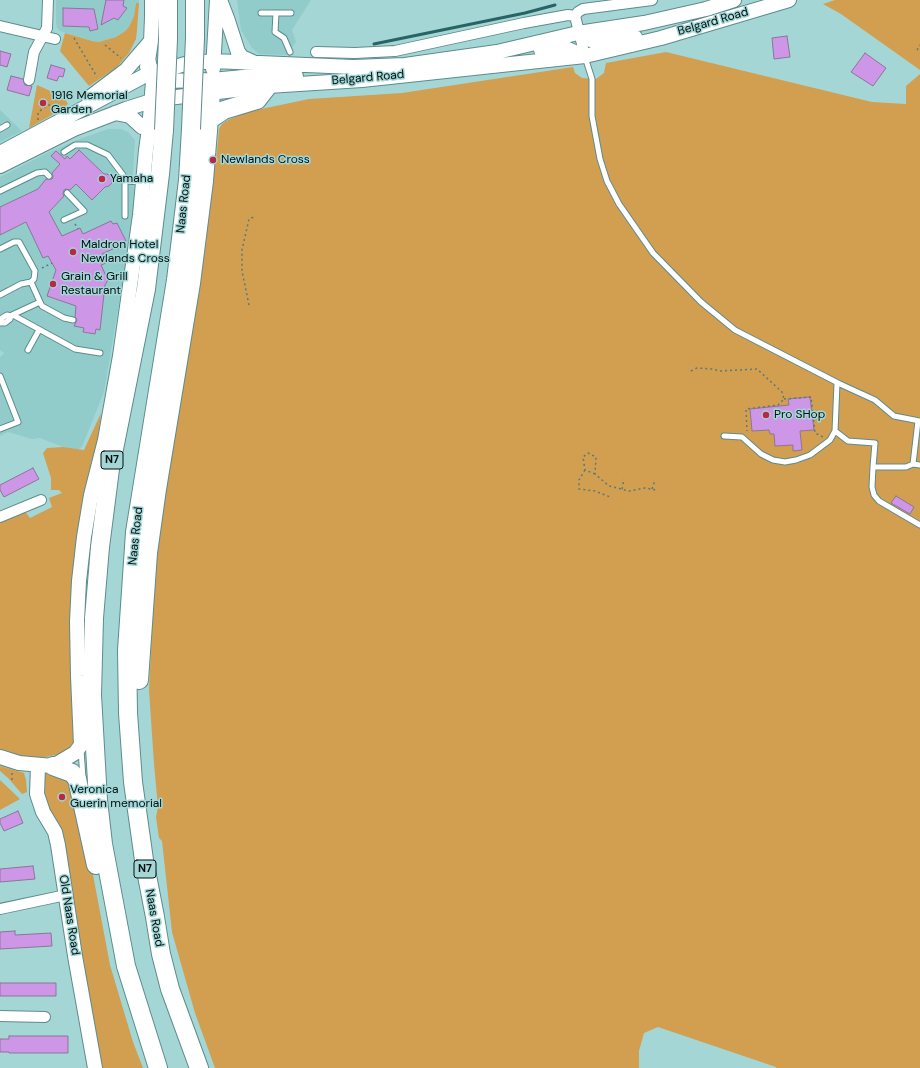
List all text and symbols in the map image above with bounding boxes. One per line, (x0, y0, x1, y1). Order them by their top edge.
street label: Belgard Road (676, 5, 750, 39)
street label: Belgard Road (331, 68, 405, 88)
place label: 1916 Memorial Garden (51, 89, 128, 117)
marker: 1916 Memorial Garden (38, 98, 48, 108)
place label: Newlands Cross (221, 153, 310, 167)
marker: Newlands Cross (208, 155, 218, 165)
place label: Yamaha (110, 172, 153, 186)
marker: Yamaha (97, 174, 107, 184)
street label: Naas Road (174, 174, 194, 234)
place label: Maldron Hotel Newlands Cross (81, 238, 170, 266)
marker: Maldron Hotel Newlands Cross (68, 247, 78, 257)
place label: Grain & Grill Restaurant (61, 270, 128, 298)
marker: Grain & Grill Restaurant (48, 279, 58, 289)
place label: Pro SHop (774, 408, 825, 422)
marker: Pro SHop (761, 410, 771, 420)
road number: N7 (101, 451, 123, 469)
street label: Naas Road (126, 506, 146, 566)
place label: Veronica Guerin memorial (70, 783, 162, 811)
marker: Veronica Guerin memorial (57, 792, 67, 802)
road number: N7 (134, 860, 156, 878)
street label: Old Naas Road (56, 874, 82, 956)
street label: Naas Road (142, 888, 166, 948)

